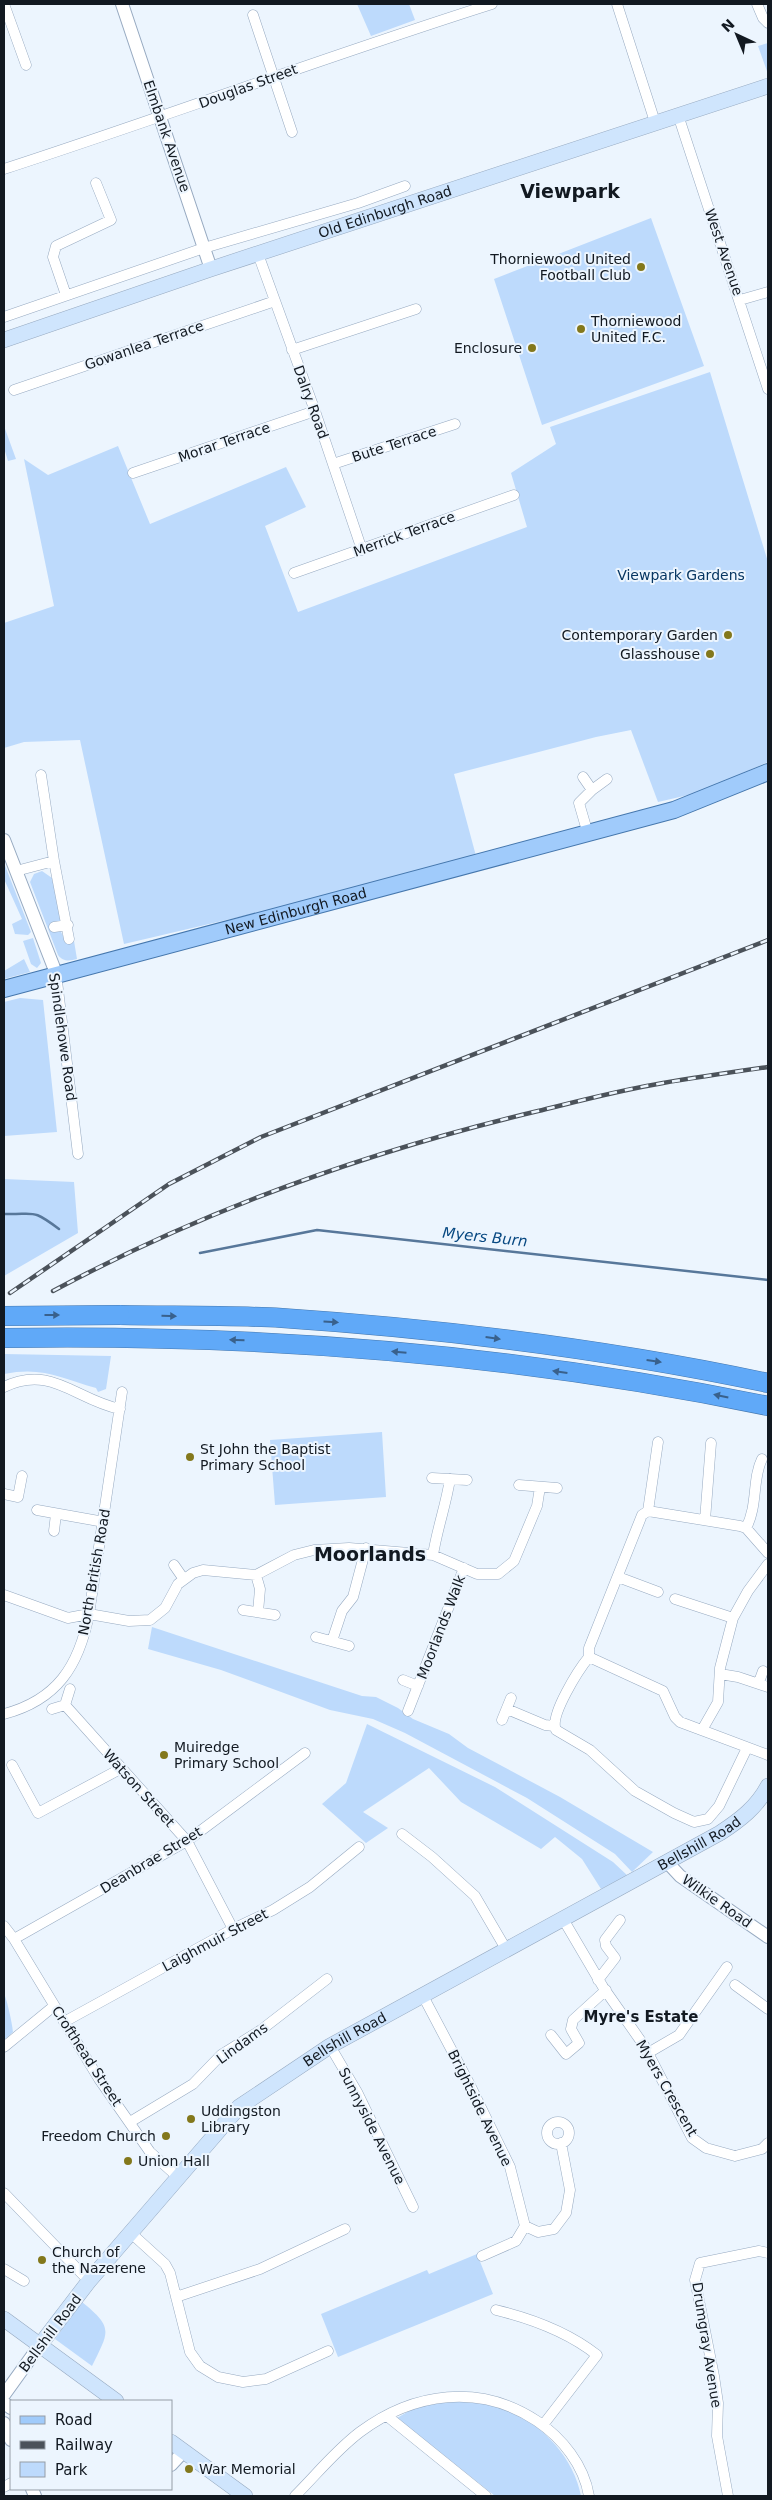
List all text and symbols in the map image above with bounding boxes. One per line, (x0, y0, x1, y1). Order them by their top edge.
north arrow (712, 10, 762, 60)
text: N (718, 16, 738, 35)
street label: Douglas Street (196, 61, 300, 111)
street label: Elmbank Avenue (140, 78, 194, 194)
district label: Viewpark (520, 180, 620, 202)
street label: Old Edinburgh Road (316, 182, 454, 241)
street label: West Avenue (702, 206, 746, 298)
place label: Thorniewood United Football Club (489, 251, 631, 283)
marker: Thorniewood United Football Club (635, 261, 647, 273)
place label: Thorniewood United F.C. (590, 313, 681, 345)
street label: Gowanlea Terrace (82, 317, 206, 373)
marker: Thorniewood United F.C. (575, 323, 587, 335)
place label: Enclosure (454, 340, 522, 356)
marker: Enclosure (526, 342, 538, 354)
street label: Dalry Road (290, 363, 332, 441)
street label: Morar Terrace (176, 419, 272, 465)
street label: Bute Terrace (350, 423, 438, 465)
street label: Merrick Terrace (351, 508, 457, 560)
park label: Viewpark Gardens (617, 567, 745, 583)
place label: Contemporary Garden (561, 627, 718, 643)
marker: Contemporary Garden (722, 629, 734, 641)
place label: Glasshouse (620, 646, 700, 662)
marker: Glasshouse (704, 648, 716, 660)
street label: New Edinburgh Road (223, 884, 368, 938)
street label: Spindlehowe Road (46, 972, 80, 1102)
water label: Myers Burn (442, 1224, 528, 1250)
one-way arrow (45, 1311, 61, 1319)
one-way arrow (161, 1312, 177, 1320)
one-way arrow (323, 1319, 339, 1327)
one-way arrow (485, 1335, 501, 1343)
one-way arrow (228, 1336, 244, 1344)
one-way arrow (390, 1347, 406, 1355)
one-way arrow (646, 1357, 662, 1365)
one-way arrow (552, 1367, 568, 1375)
one-way arrow (712, 1391, 728, 1399)
place label: St John the Baptist Primary School (200, 1441, 331, 1473)
marker: St John the Baptist Primary School (184, 1451, 196, 1463)
street label: North British Road (75, 1508, 113, 1636)
district label: Moorlands (314, 1543, 426, 1565)
street label: Moorlands Walk (414, 1572, 469, 1681)
place label: Muiredge Primary School (174, 1739, 279, 1771)
street label: Watson Street (100, 1746, 178, 1830)
marker: Muiredge Primary School (158, 1749, 170, 1761)
street label: Bellshill Road (655, 1813, 744, 1874)
street label: Deanbrae Street (97, 1823, 205, 1897)
street label: Wilkie Road (679, 1871, 755, 1931)
street label: Laighmuir Street (160, 1905, 271, 1975)
street label: Crofthead Street (49, 2003, 126, 2109)
district label: Myre's Estate (584, 2008, 698, 2026)
street label: Bellshill Road (300, 2009, 389, 2070)
street label: Lindams (213, 2019, 271, 2067)
street label: Myers Crescent (633, 2037, 701, 2139)
street label: Brightside Avenue (445, 2047, 515, 2169)
street label: Sunnyside Avenue (336, 2065, 408, 2187)
place label: Uddingston Library (201, 2103, 281, 2135)
marker: Uddingston Library (185, 2113, 197, 2125)
place label: Freedom Church (41, 2128, 156, 2144)
marker: Freedom Church (160, 2130, 172, 2142)
place label: Union Hall (138, 2153, 210, 2169)
marker: Union Hall (122, 2155, 134, 2167)
place label: Church of the Nazerene (52, 2244, 146, 2276)
marker: Church of the Nazerene (36, 2254, 48, 2266)
street label: Drumgray Avenue (689, 2281, 725, 2409)
street label: Bellshill Road (15, 2291, 85, 2375)
legend (10, 2400, 172, 2490)
text: Road (55, 2411, 93, 2429)
text: Railway (55, 2436, 113, 2454)
text: Park (55, 2461, 88, 2479)
place label: War Memorial (199, 2461, 296, 2477)
marker: War Memorial (183, 2463, 195, 2475)

